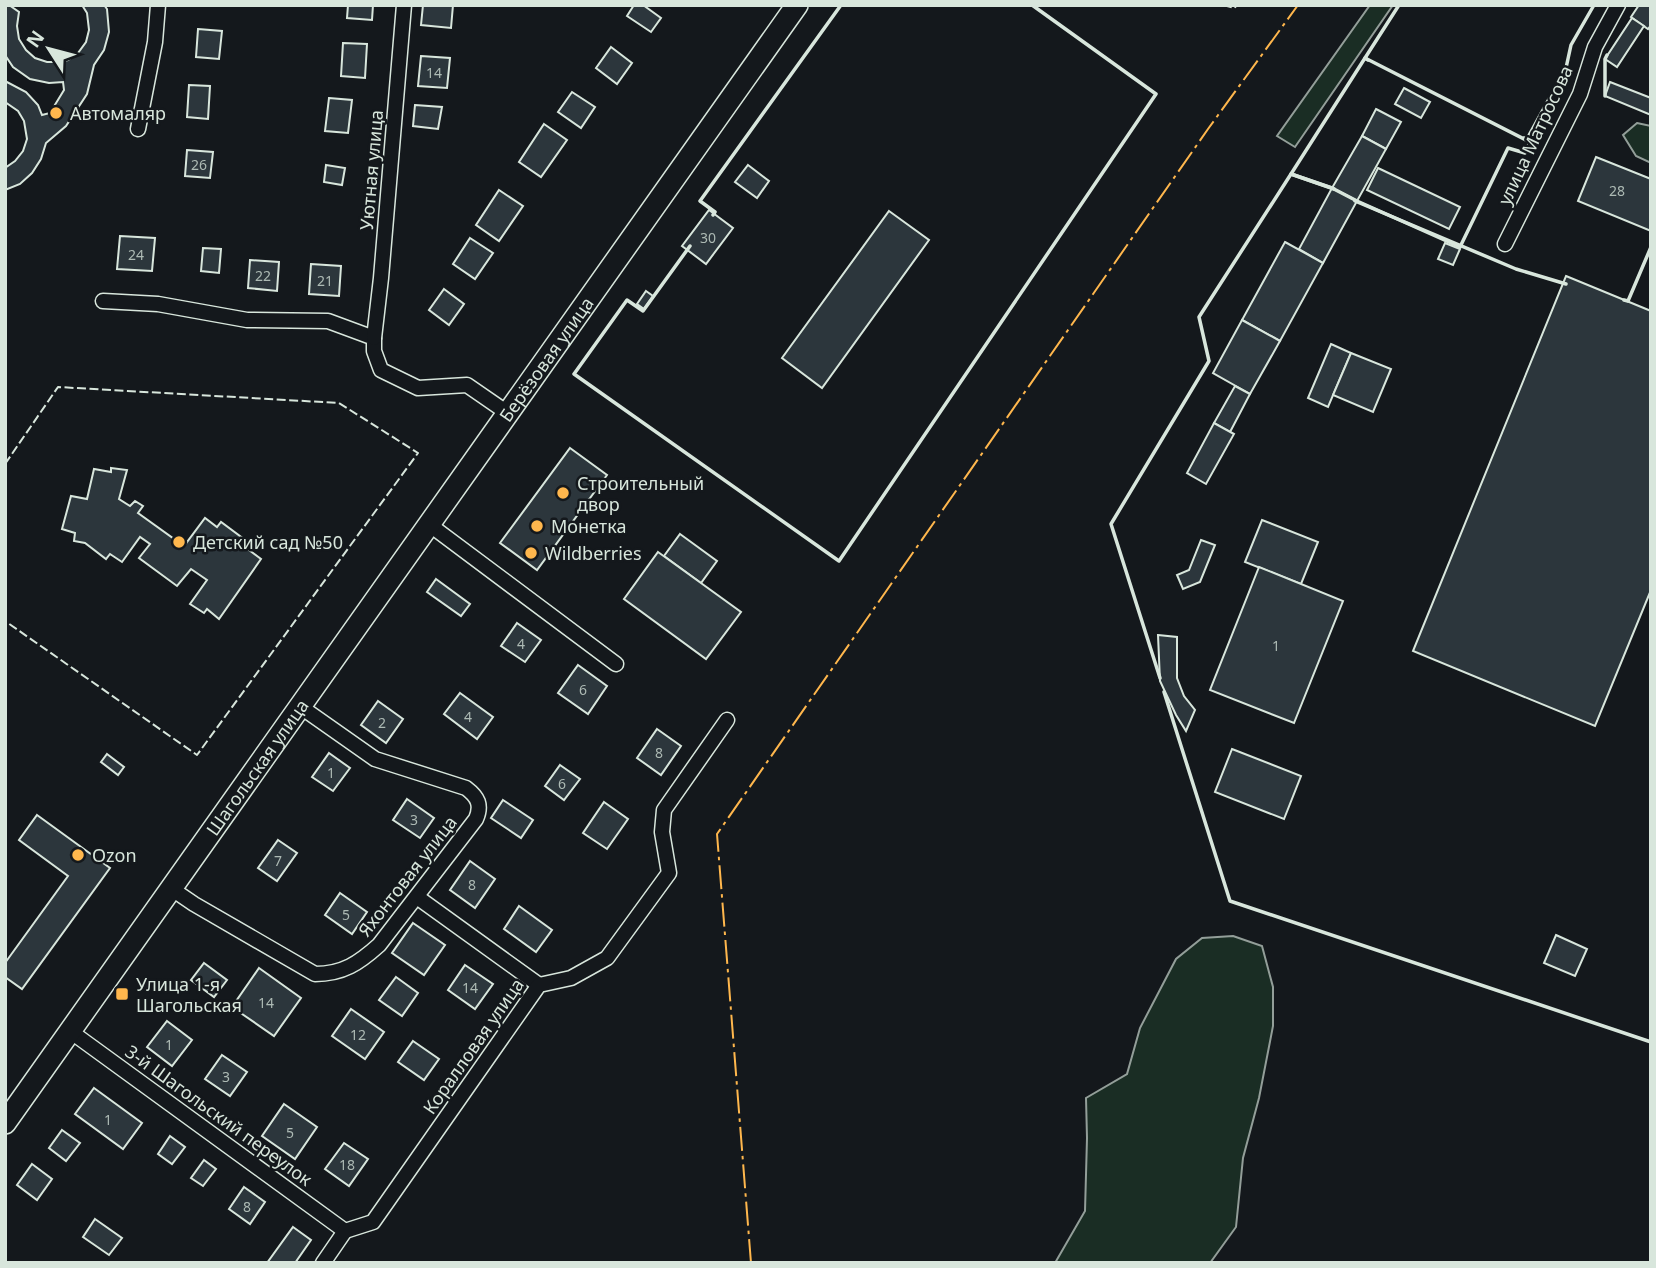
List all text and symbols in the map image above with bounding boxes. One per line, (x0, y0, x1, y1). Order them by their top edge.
north arrow (14, 14, 84, 84)
text: N (20, 25, 50, 53)
street label: улица Матросова (1492, 61, 1578, 209)
house number: 14 (426, 63, 442, 82)
place label: Автомаляр (70, 101, 166, 125)
marker: Автомаляр (48, 105, 64, 121)
street label: Уютная улица (354, 109, 388, 231)
house number: 26 (191, 155, 207, 174)
house number: 28 (1609, 181, 1625, 200)
house number: 30 (700, 228, 716, 247)
house number: 24 (128, 245, 144, 264)
house number: 22 (255, 266, 271, 285)
house number: 21 (317, 271, 333, 290)
street label: Берёзовая улица (494, 292, 599, 426)
place label: Строительный двор (577, 471, 704, 516)
marker: Строительный двор (555, 485, 571, 501)
place label: Монетка (551, 514, 626, 538)
marker: Монетка (529, 518, 545, 534)
place label: Детский сад №50 (193, 530, 343, 554)
marker: Детский сад №50 (171, 534, 187, 550)
place label: Wildberries (545, 541, 642, 565)
marker: Wildberries (523, 545, 539, 561)
house number: 4 (517, 634, 525, 653)
house number: 1 (1272, 636, 1280, 655)
house number: 6 (579, 680, 587, 699)
street label: Шагольская улица (200, 694, 314, 840)
house number: 4 (464, 707, 472, 726)
house number: 2 (378, 713, 386, 732)
house number: 8 (655, 743, 663, 762)
house number: 1 (327, 763, 335, 782)
house number: 6 (558, 774, 566, 793)
house number: 3 (410, 810, 418, 829)
street label: Яхонтовая улица (352, 811, 462, 941)
place label: Ozon (92, 843, 137, 867)
marker: Ozon (70, 847, 86, 863)
house number: 7 (274, 851, 282, 870)
house number: 8 (468, 875, 476, 894)
house number: 5 (342, 905, 350, 924)
place label: Улица 1-я Шагольская (136, 972, 242, 1017)
street label: Коралловая улица (417, 973, 529, 1119)
house number: 14 (462, 978, 478, 997)
marker: Улица 1-я Шагольская (114, 986, 130, 1002)
house number: 14 (258, 993, 274, 1012)
house number: 12 (350, 1025, 366, 1044)
house number: 1 (165, 1035, 173, 1054)
street label: 3-й Шагольский переулок (121, 1039, 317, 1191)
house number: 3 (222, 1067, 230, 1086)
house number: 1 (104, 1110, 112, 1129)
house number: 5 (286, 1123, 294, 1142)
house number: 18 (339, 1155, 355, 1174)
house number: 8 (243, 1197, 251, 1216)

